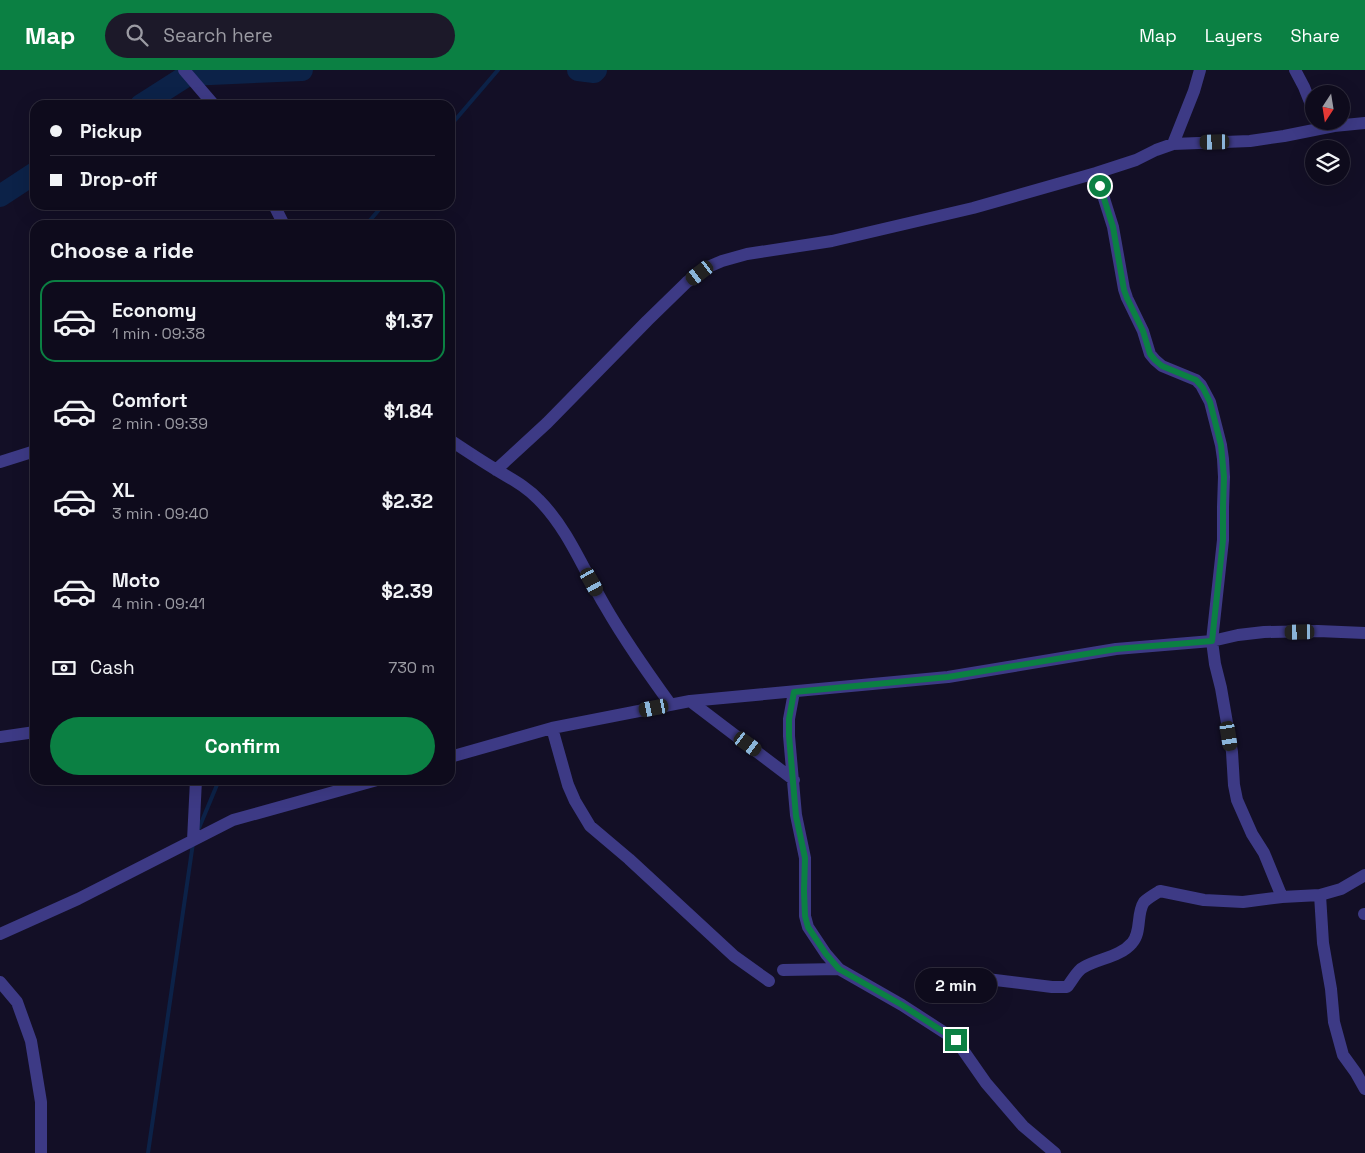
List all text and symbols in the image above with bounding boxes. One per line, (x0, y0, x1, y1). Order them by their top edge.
search box (105, 13, 455, 58)
text: Map (25, 20, 75, 51)
icon: search (123, 21, 151, 49)
text: Search here (163, 23, 273, 48)
text: Map (1139, 24, 1177, 47)
text: Layers (1205, 24, 1262, 47)
text: Share (1290, 24, 1340, 47)
north arrow (1305, 85, 1350, 130)
map controls (1305, 85, 1350, 185)
text: Pickup (80, 119, 142, 144)
car (1199, 134, 1230, 150)
button: layers (1305, 140, 1350, 185)
text: Drop-off (80, 167, 158, 192)
route start (1089, 175, 1111, 197)
text: Choose a ride (50, 236, 194, 264)
car (683, 258, 716, 288)
text: Economy (112, 298, 196, 323)
icon: car (52, 299, 97, 344)
text: $1.37 (385, 309, 433, 334)
text: 1 min · 09:38 (112, 323, 205, 344)
text: Comfort (112, 388, 188, 413)
icon: car (52, 389, 97, 434)
text: $1.84 (384, 399, 433, 424)
text: 2 min · 09:39 (112, 413, 208, 434)
text: XL (112, 478, 135, 503)
icon: car (52, 479, 97, 524)
text: $2.32 (382, 489, 433, 514)
text: 3 min · 09:40 (112, 503, 209, 524)
car (578, 565, 605, 599)
text: Moto (112, 568, 160, 593)
icon: car (52, 569, 97, 614)
text: $2.39 (381, 579, 433, 604)
text: 4 min · 09:41 (112, 593, 205, 614)
car (1284, 624, 1315, 640)
icon: cash (50, 654, 78, 682)
text: Cash (90, 655, 135, 680)
text: 730 m (388, 657, 435, 678)
car (637, 698, 670, 718)
button: Confirm (50, 717, 435, 775)
car (1219, 720, 1238, 752)
car (731, 729, 764, 759)
callout: 2 min (915, 968, 997, 1002)
text: 2 min (935, 975, 977, 996)
route end (945, 1029, 967, 1051)

